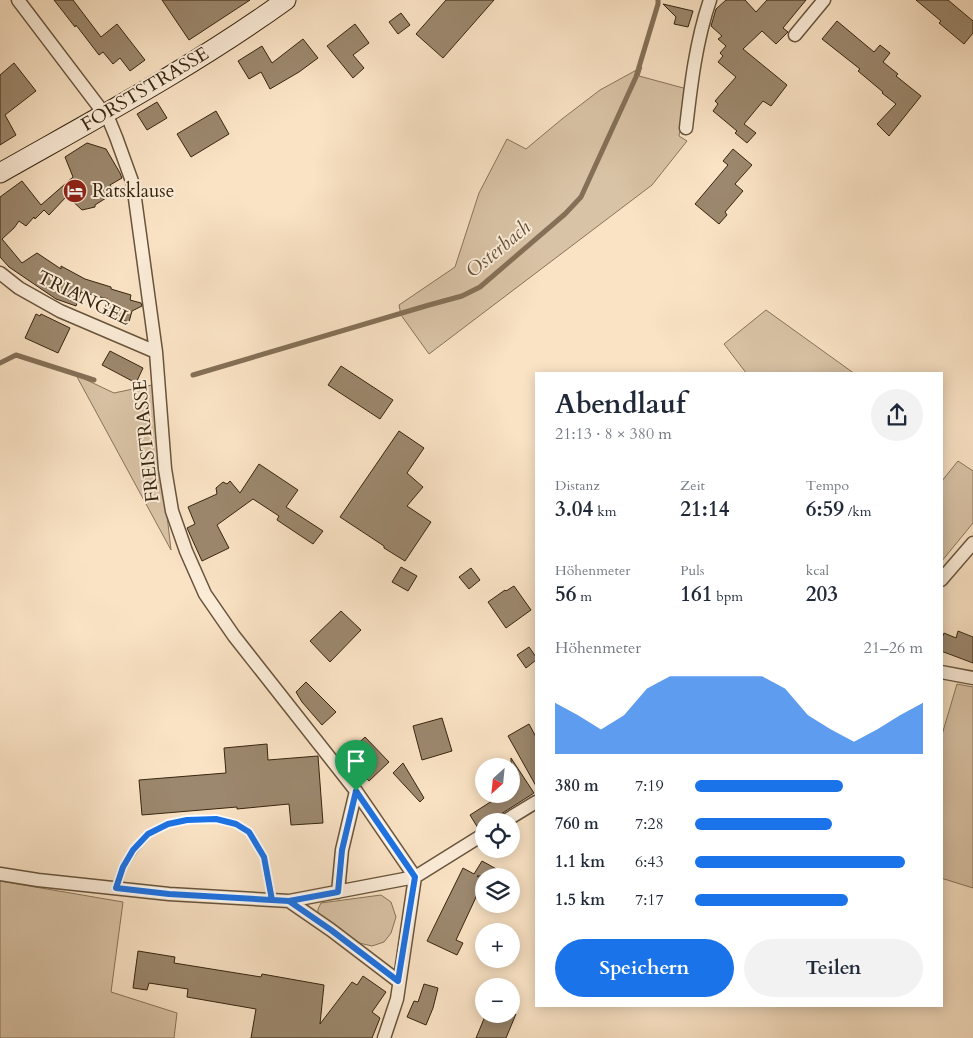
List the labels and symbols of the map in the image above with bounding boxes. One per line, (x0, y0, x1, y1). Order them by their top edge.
street label: FORSTSTRASSE (76, 41, 214, 137)
hotel icon: Ratsklause (62, 178, 88, 204)
place label: Ratsklause (92, 178, 174, 204)
water label: Osterbach (460, 214, 536, 284)
street label: TRIANGEL (33, 264, 136, 332)
street label: FREISTRASSE (127, 378, 165, 504)
pin (335, 740, 377, 791)
north arrow (475, 758, 520, 802)

